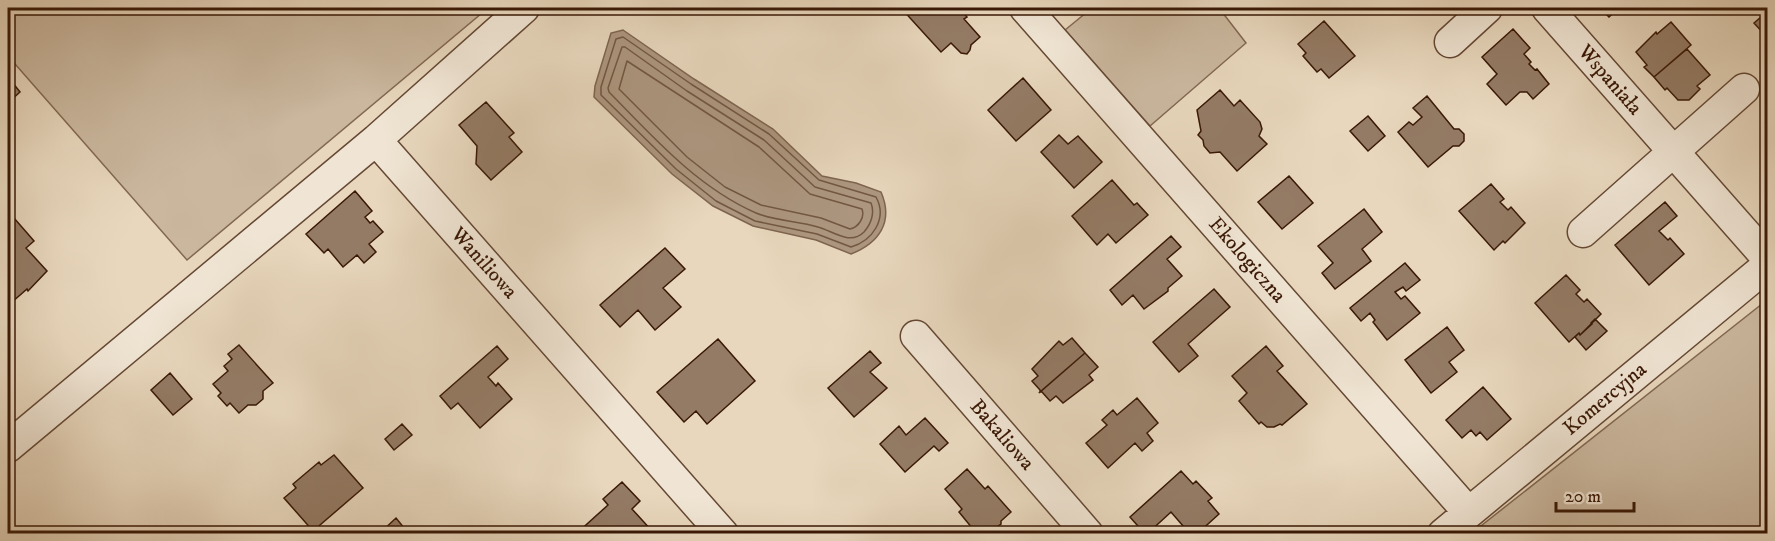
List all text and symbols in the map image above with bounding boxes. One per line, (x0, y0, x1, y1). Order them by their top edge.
street label: Wspaniała (1572, 39, 1648, 121)
street label: Ekologiczna (1203, 212, 1291, 308)
street label: Waniliowa (444, 221, 523, 304)
street label: Komercyjna (1558, 357, 1652, 441)
street label: Bakaliowa (964, 394, 1040, 476)
scale bar (1556, 475, 1634, 513)
text: 20 m (1565, 486, 1601, 508)

